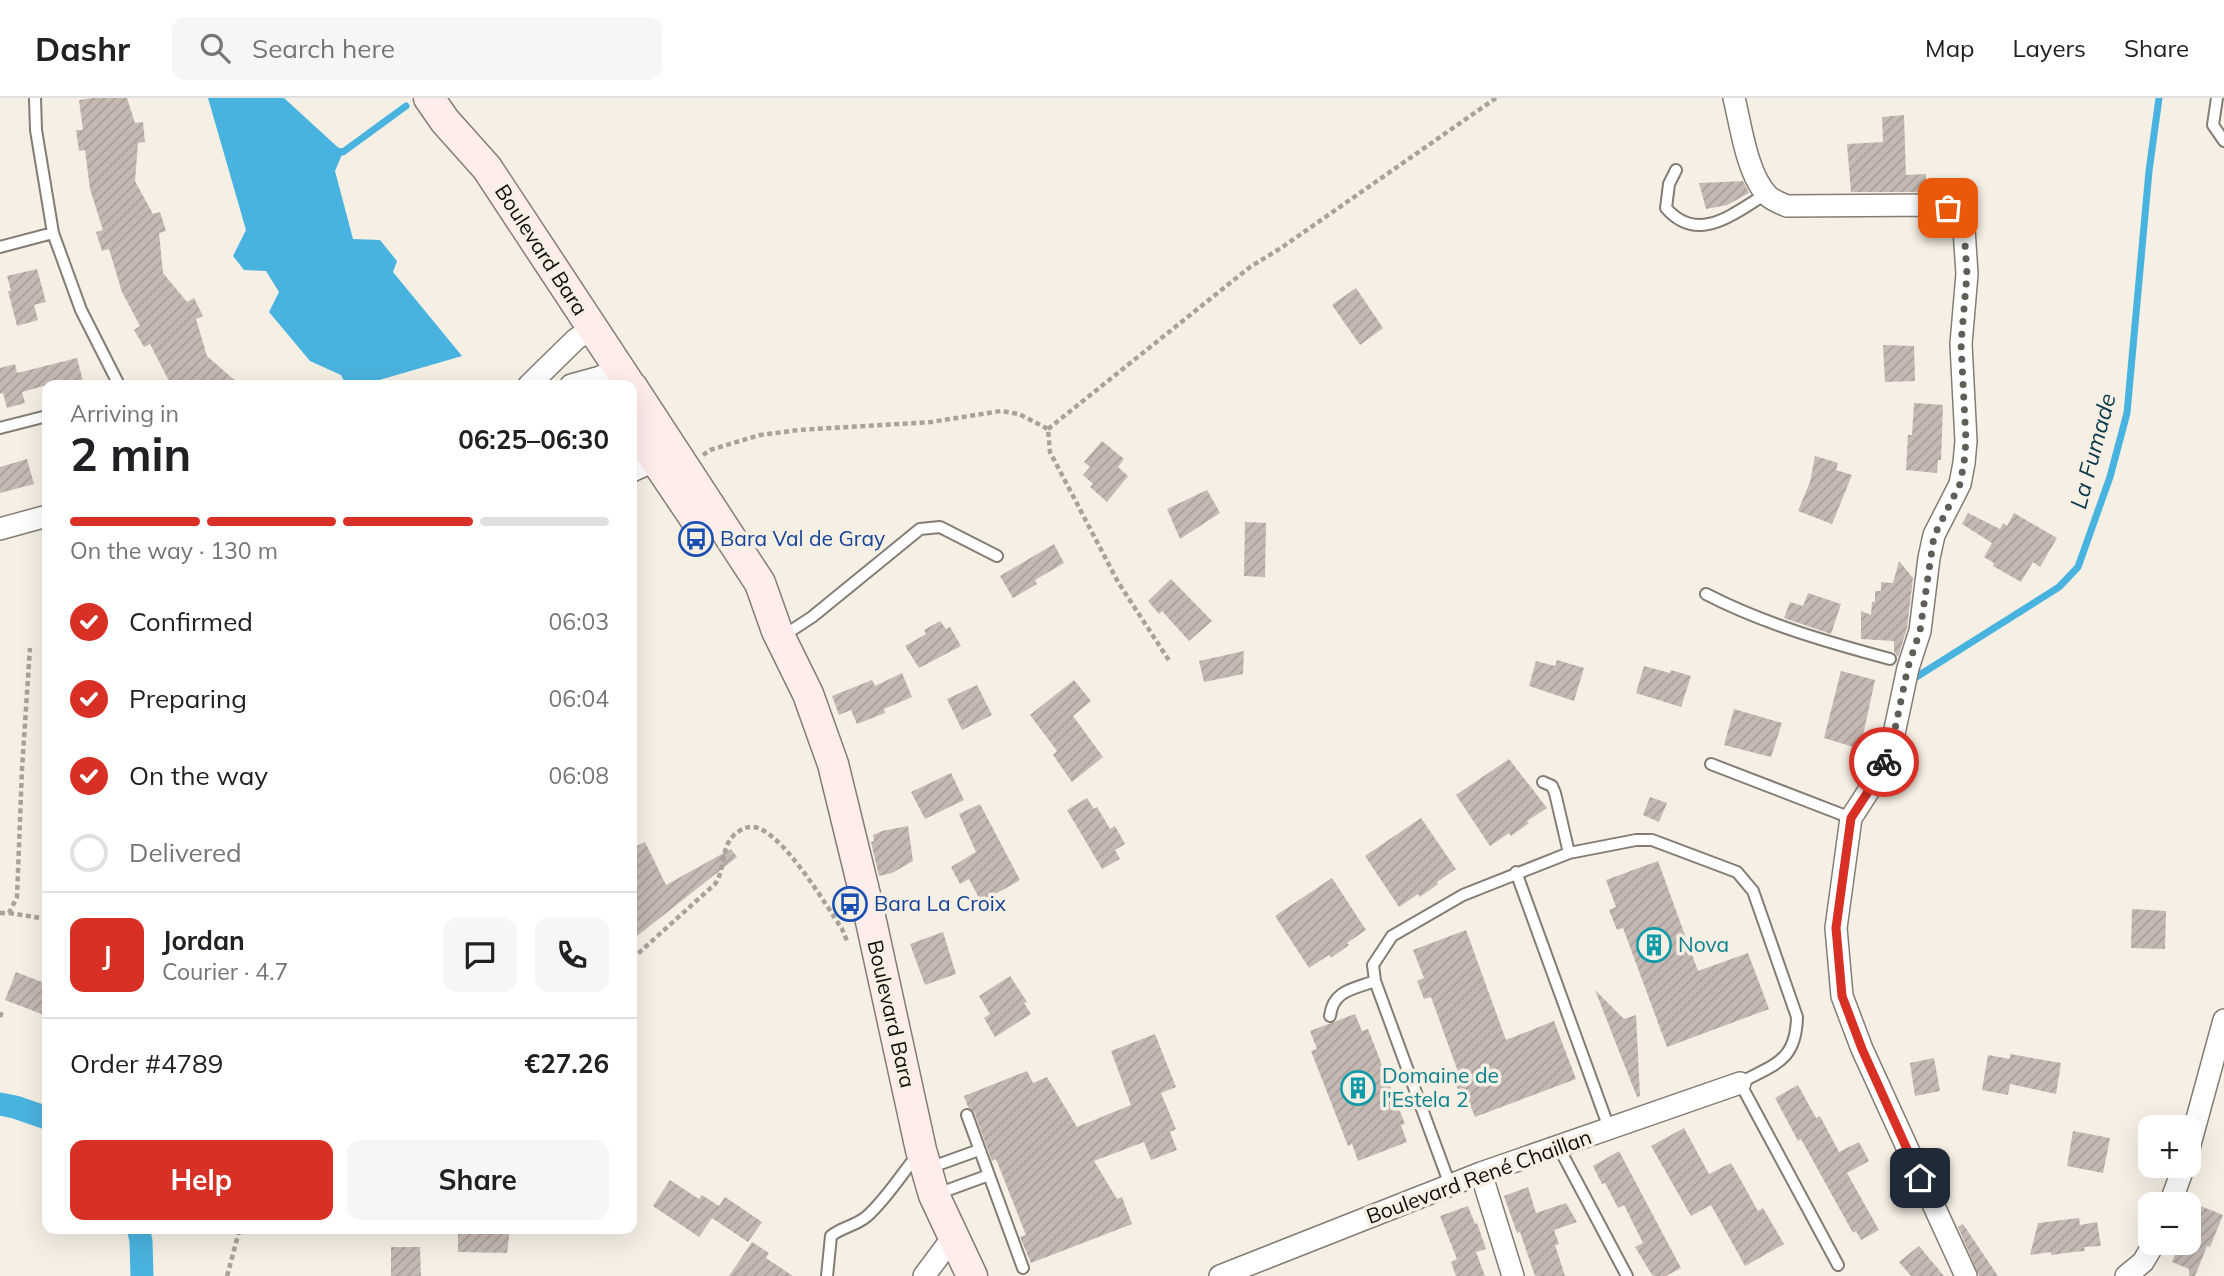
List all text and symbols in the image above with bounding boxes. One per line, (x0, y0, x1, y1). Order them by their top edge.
search box (172, 17, 662, 80)
text: Dashr (35, 28, 130, 69)
icon: search (196, 29, 234, 67)
text: Search here (252, 32, 395, 65)
text: Map (1925, 33, 1974, 63)
text: Layers (2012, 33, 2086, 63)
text: Share (2124, 33, 2189, 63)
pin (1918, 178, 1978, 238)
street label: Boulevard Bara (490, 179, 594, 320)
icon: bag (1929, 189, 1967, 227)
water label: La Fumade (2063, 390, 2122, 512)
text: Arriving in (70, 399, 179, 428)
text: 06:25–06:30 (458, 423, 609, 456)
text: 2 min (70, 425, 191, 483)
bus stop icon: Bara Val de Gray (677, 520, 715, 558)
place label: Bara Val de Gray (720, 525, 885, 551)
text: On the way · 130 m (70, 536, 278, 565)
icon: check (70, 603, 108, 641)
text: Confirmed (129, 605, 253, 638)
text: 06:03 (549, 607, 609, 636)
icon: check (70, 680, 108, 718)
text: Preparing (129, 682, 247, 715)
text: 06:04 (549, 684, 609, 713)
courier (1849, 727, 1919, 797)
icon: bike (1865, 743, 1903, 781)
icon: check (70, 757, 108, 795)
text: On the way (129, 759, 268, 792)
text: 06:08 (549, 761, 609, 790)
text: Delivered (129, 836, 242, 869)
bus stop icon: Bara La Croix (831, 885, 869, 923)
place label: Bara La Croix (874, 890, 1006, 916)
button: chat (443, 918, 517, 992)
button: phone (535, 918, 609, 992)
text: Jordan (162, 924, 245, 957)
building icon: Nova (1635, 926, 1673, 964)
place label: Nova (1678, 931, 1729, 957)
street label: Boulevard Bara (862, 937, 922, 1090)
text: J (102, 939, 112, 972)
text: Courier · 4.7 (162, 957, 288, 986)
text: Order #4789 (70, 1047, 223, 1080)
text: €27.26 (525, 1047, 609, 1080)
place label: Domaine de l'Estela 2 (1382, 1062, 1499, 1112)
building icon: Domaine de l'Estela 2 (1339, 1069, 1377, 1107)
map controls (2138, 1115, 2201, 1255)
button: + (2138, 1115, 2201, 1178)
street label: Boulevard René Chaillan (1362, 1123, 1595, 1229)
button: Help (70, 1140, 333, 1220)
button: Share (347, 1140, 609, 1220)
pin (1890, 1148, 1950, 1208)
icon: home (1901, 1159, 1939, 1197)
button: − (2138, 1192, 2201, 1255)

